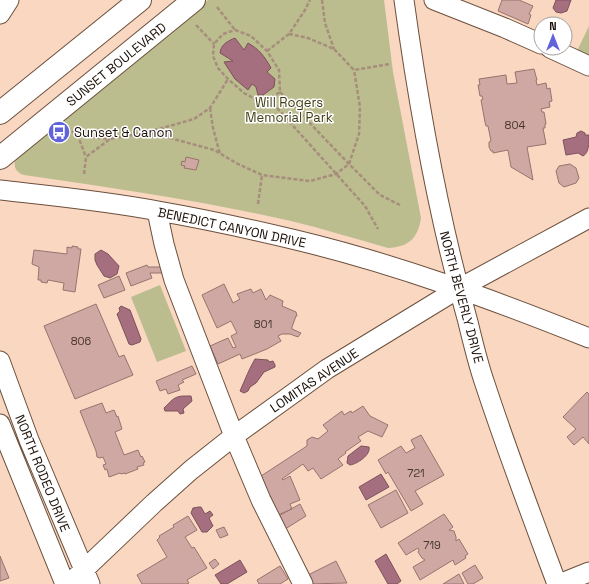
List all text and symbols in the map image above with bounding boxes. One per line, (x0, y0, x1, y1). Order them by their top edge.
north arrow (533, 16, 573, 56)
street label: SUNSET BOULEVARD (63, 19, 170, 110)
text: N (549, 19, 557, 33)
park label: Will Rogers Memorial Park (245, 94, 333, 126)
house number: 804 (505, 118, 526, 132)
bus stop icon: Sunset & Canon (46, 119, 72, 145)
place label: Sunset & Canon (74, 124, 173, 141)
street label: BENEDICT CANYON DRIVE (156, 203, 308, 252)
street label: NORTH BEVERLY DRIVE (436, 229, 487, 365)
house number: 801 (254, 317, 272, 331)
house number: 806 (71, 334, 92, 348)
street label: LOMITAS AVENUE (267, 344, 362, 416)
street label: NORTH RODEO DRIVE (11, 412, 74, 534)
house number: 721 (407, 466, 425, 480)
house number: 719 (423, 538, 441, 552)

